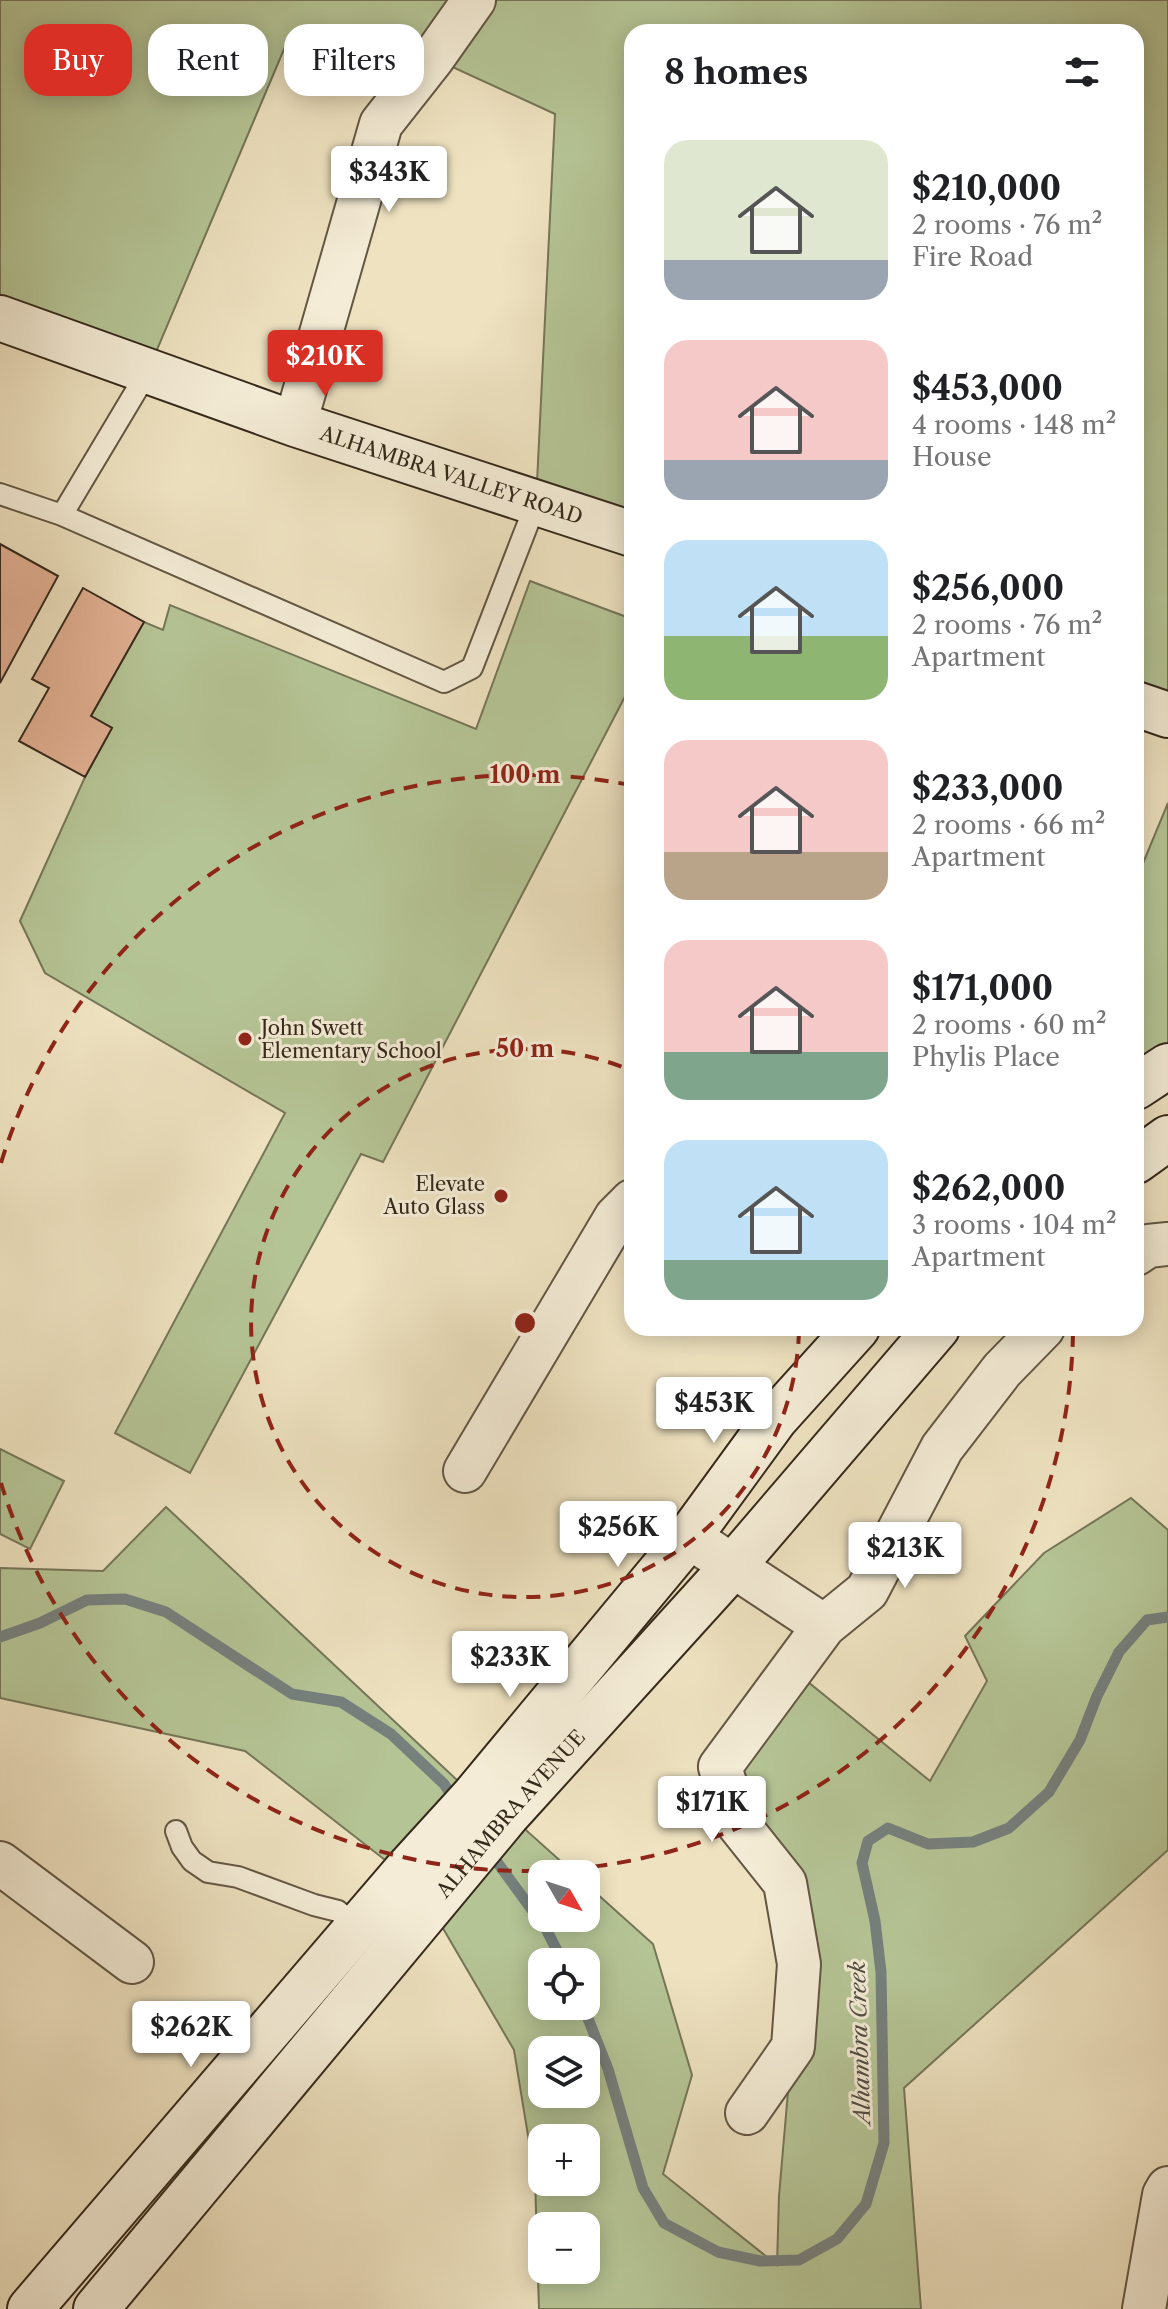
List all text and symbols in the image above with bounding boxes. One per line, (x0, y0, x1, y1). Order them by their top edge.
chip: Buy (24, 24, 132, 96)
chip: Rent (148, 24, 268, 96)
chip: Filters (284, 24, 424, 96)
icon: filters (1060, 50, 1104, 94)
text: 8 homes (664, 51, 808, 93)
pin: $343K (333, 146, 445, 214)
text: $343K (349, 156, 429, 188)
text: $210,000 (912, 167, 1061, 209)
icon: home (728, 172, 824, 268)
text: 2 rooms · 76 m² (912, 209, 1102, 241)
text: Fire Road (912, 241, 1033, 273)
pin: $210K (269, 330, 381, 398)
text: $210K (286, 340, 364, 372)
text: $453,000 (912, 367, 1063, 409)
icon: home (728, 372, 824, 468)
text: 4 rooms · 148 m² (912, 409, 1116, 441)
street label: ALHAMBRA VALLEY ROAD (316, 421, 586, 529)
text: House (912, 441, 992, 473)
text: $256,000 (912, 567, 1064, 609)
icon: home (728, 572, 824, 668)
text: 2 rooms · 76 m² (912, 609, 1102, 641)
text: Apartment (912, 641, 1045, 673)
text: 100 m (489, 760, 561, 789)
text: $233,000 (912, 767, 1063, 809)
icon: home (728, 772, 824, 868)
text: 2 rooms · 66 m² (912, 809, 1105, 841)
text: Apartment (912, 841, 1045, 873)
text: $171,000 (912, 967, 1053, 1009)
icon: home (728, 972, 824, 1068)
text: 2 rooms · 60 m² (912, 1009, 1107, 1041)
place label: John Swett Elementary School (258, 1016, 442, 1063)
marker: John Swett Elementary School (236, 1030, 254, 1048)
text: 50 m (496, 1034, 554, 1063)
text: Phylis Place (912, 1041, 1060, 1073)
text: $262,000 (912, 1167, 1065, 1209)
place label: Elevate Auto Glass (382, 1172, 485, 1219)
icon: home (728, 1172, 824, 1268)
marker: Elevate Auto Glass (492, 1187, 510, 1205)
text: 3 rooms · 104 m² (912, 1209, 1117, 1241)
text: Apartment (912, 1241, 1045, 1273)
centre of rings (511, 1309, 539, 1337)
pin: $453K (658, 1377, 770, 1445)
text: $453K (674, 1387, 754, 1419)
pin: $256K (562, 1501, 674, 1569)
text: $256K (578, 1511, 658, 1543)
pin: $213K (849, 1522, 961, 1590)
text: $213K (866, 1532, 944, 1564)
pin: $233K (454, 1631, 566, 1699)
text: $233K (470, 1641, 550, 1673)
street label: ALHAMBRA AVENUE (431, 1725, 590, 1903)
pin: $171K (656, 1776, 768, 1844)
text: $171K (676, 1786, 748, 1818)
north arrow (528, 1860, 600, 1932)
map controls (528, 1860, 600, 2284)
button: locate (528, 1948, 600, 2020)
water label: Alhambra Creek (844, 1960, 876, 2128)
pin: $262K (135, 2001, 247, 2069)
text: $262K (150, 2011, 232, 2043)
button: layers (528, 2036, 600, 2108)
button: + (528, 2124, 600, 2196)
button: − (528, 2212, 600, 2284)

